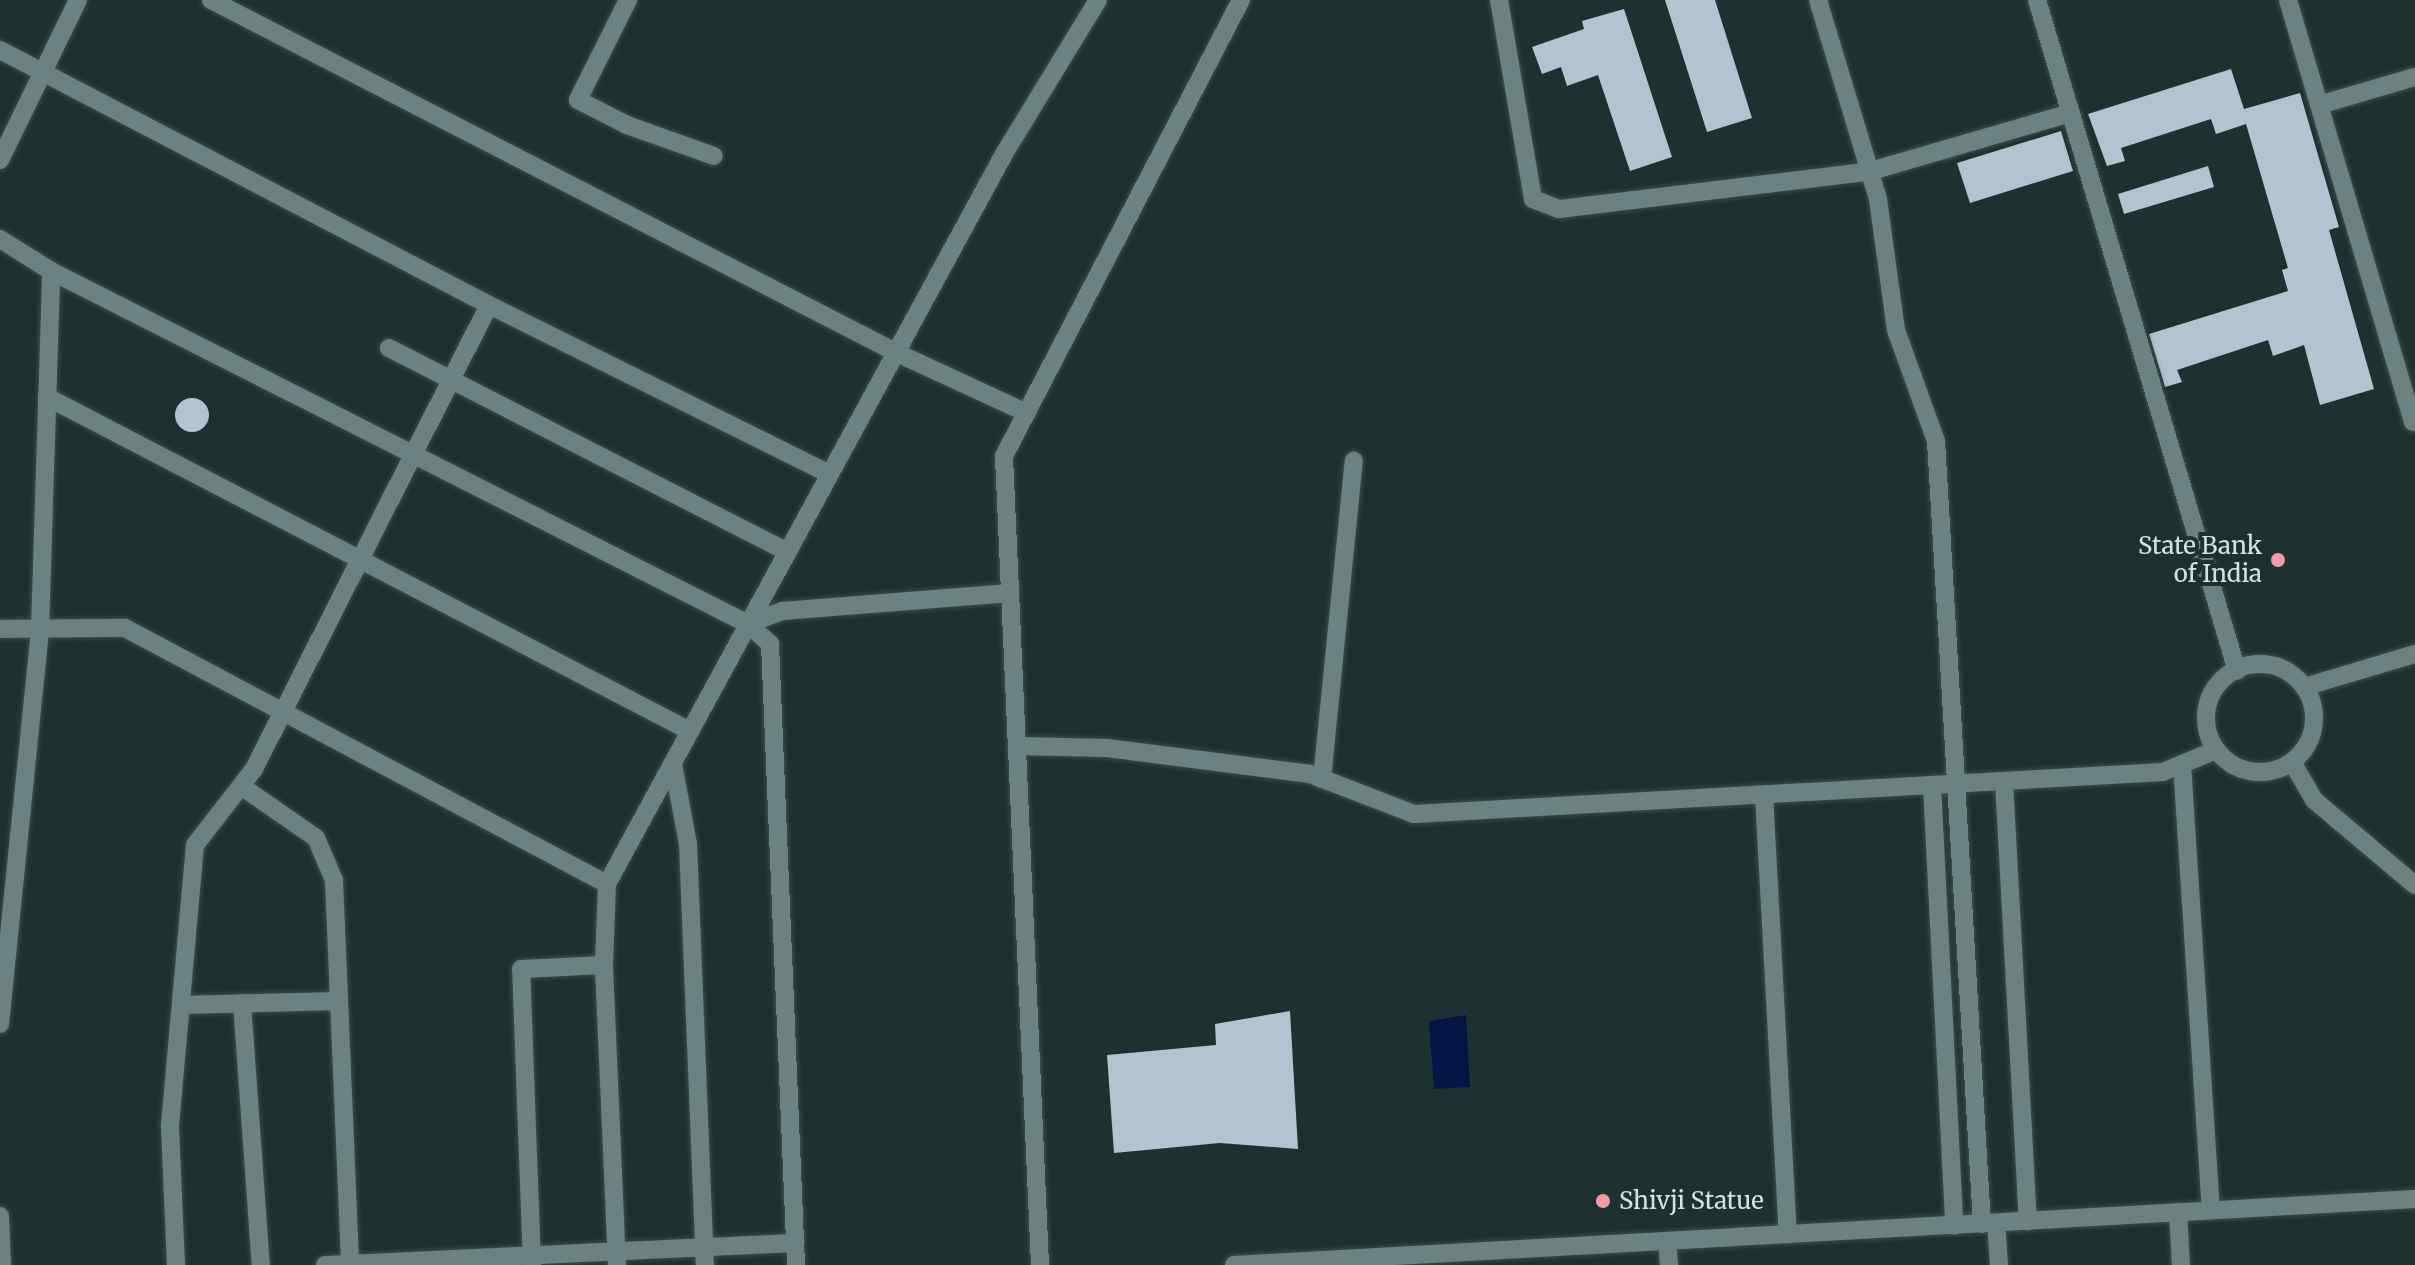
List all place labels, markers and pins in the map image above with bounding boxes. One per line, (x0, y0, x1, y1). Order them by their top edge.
place label: State Bank of India (2138, 532, 2262, 588)
marker: State Bank of India (2269, 551, 2287, 569)
place label: Shivji Statue (1619, 1187, 1764, 1215)
marker: Shivji Statue (1594, 1192, 1612, 1210)

